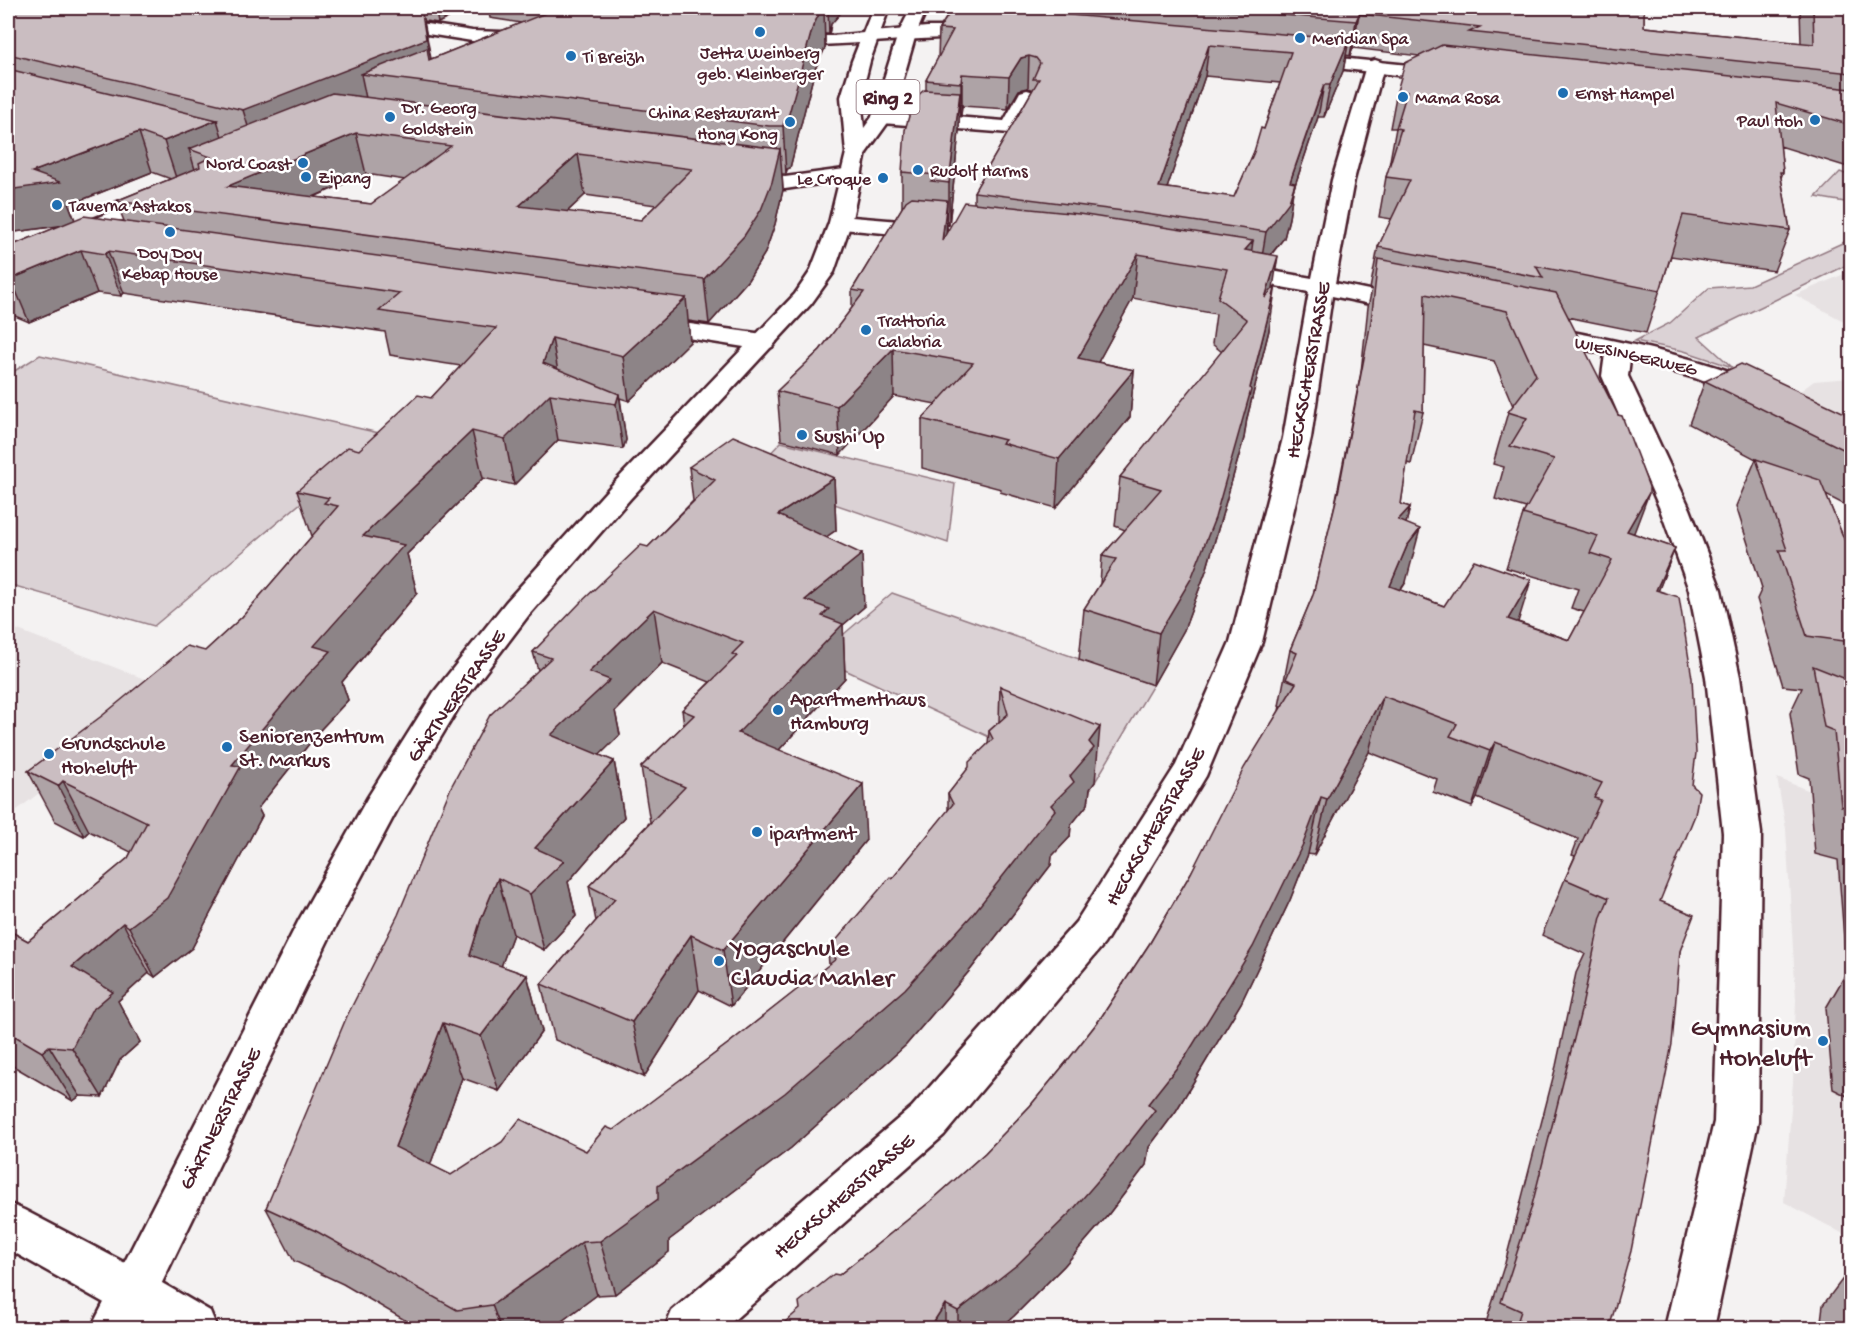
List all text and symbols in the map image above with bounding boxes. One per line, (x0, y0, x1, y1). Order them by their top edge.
marker: Jetta Weinberg geb. Kleinberger (753, 25, 767, 39)
place label: Meridian Spa (1312, 30, 1410, 51)
marker: Meridian Spa (1293, 31, 1307, 45)
place label: Jetta Weinberg geb. Kleinberger (697, 44, 824, 86)
place label: Ti Breizh (582, 48, 645, 69)
marker: Ti Breizh (564, 49, 578, 63)
road number: Ring 2 (856, 80, 920, 114)
place label: Ernst Hampel (1575, 85, 1675, 106)
marker: Ernst Hampel (1556, 86, 1570, 100)
place label: Mama Rosa (1415, 89, 1501, 110)
marker: Mama Rosa (1396, 90, 1410, 104)
place label: Dr. Georg Goldstein (401, 99, 477, 141)
place label: China Restaurant Hong Kong (648, 104, 780, 146)
marker: Dr. Georg Goldstein (383, 110, 397, 124)
place label: Paul Hoh (1736, 112, 1803, 133)
marker: Paul Hoh (1808, 113, 1822, 127)
marker: China Restaurant Hong Kong (783, 115, 797, 129)
place label: Nord Coast (206, 155, 293, 176)
marker: Nord Coast (296, 156, 310, 170)
place label: Rudolf Harms (930, 162, 1029, 183)
marker: Rudolf Harms (911, 163, 925, 177)
place label: Zipang (318, 169, 371, 190)
marker: Zipang (299, 170, 313, 184)
place label: Le Croque (797, 170, 872, 191)
marker: Le Croque (876, 171, 890, 185)
place label: Taverna Astakos (68, 197, 192, 218)
marker: Taverna Astakos (50, 198, 64, 212)
marker: Doy Doy Kebap House (163, 225, 177, 239)
place label: Doy Doy Kebap House (122, 244, 219, 286)
street label: HECKSCHERSTRASSE (1283, 279, 1338, 461)
place label: Trattoria Calabria (877, 312, 947, 354)
marker: Trattoria Calabria (859, 323, 873, 337)
street label: WIESINGERWEG (1572, 333, 1699, 382)
place label: Sushi Up (814, 426, 885, 451)
marker: Sushi Up (795, 428, 809, 442)
street label: GÄRTNERSTRASSE (403, 625, 513, 768)
place label: Apartmenthaus Hamburg (790, 689, 926, 738)
marker: Apartmenthaus Hamburg (771, 703, 785, 717)
place label: Seniorenzentrum St. Markus (239, 726, 384, 775)
place label: Grundschule Hoheluft (61, 733, 166, 782)
marker: Seniorenzentrum St. Markus (220, 740, 234, 754)
street label: HECKSCHERSTRASSE (1101, 743, 1213, 912)
marker: Grundschule Hoheluft (42, 747, 56, 761)
place label: ipartment (769, 823, 858, 848)
marker: ipartment (750, 825, 764, 839)
place label: Yogaschule Claudia Mahler (729, 935, 896, 996)
marker: Yogaschule Claudia Mahler (712, 954, 726, 968)
place label: Gymnasium Hoheluft (1691, 1015, 1813, 1076)
marker: Gymnasium Hoheluft (1816, 1034, 1830, 1048)
street label: GÄRTNERSTRASSE (176, 1043, 269, 1195)
street label: HECKSCHERSTRASSE (770, 1129, 922, 1266)

